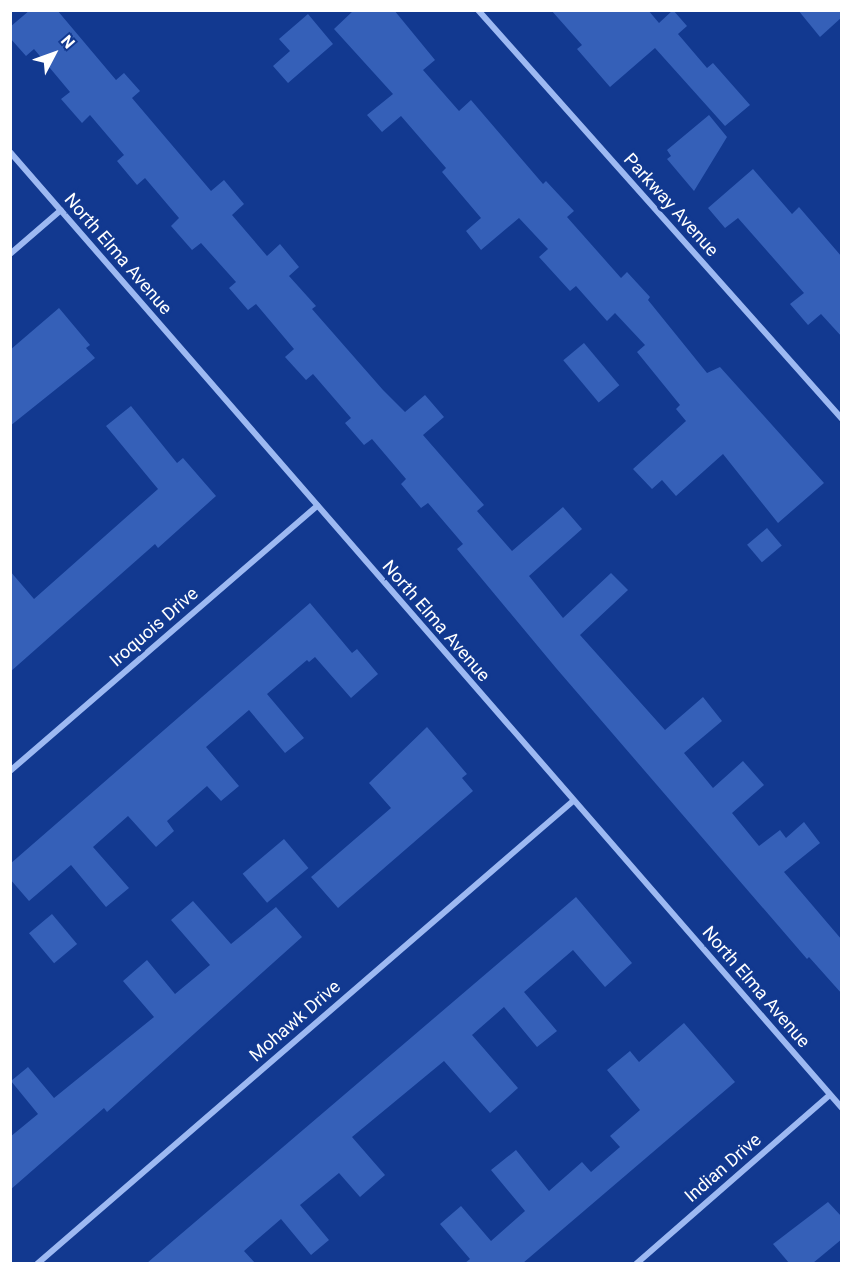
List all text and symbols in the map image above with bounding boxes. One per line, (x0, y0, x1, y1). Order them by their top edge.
north arrow (24, 24, 84, 84)
text: N (57, 31, 79, 52)
street label: Parkway Avenue (619, 149, 723, 261)
street label: North Elma Avenue (60, 189, 176, 319)
street label: North Elma Avenue (378, 556, 494, 686)
street label: Iroquois Drive (105, 583, 203, 671)
street label: North Elma Avenue (698, 922, 814, 1052)
street label: Mohawk Drive (245, 976, 345, 1066)
street label: Indian Drive (680, 1129, 766, 1207)

